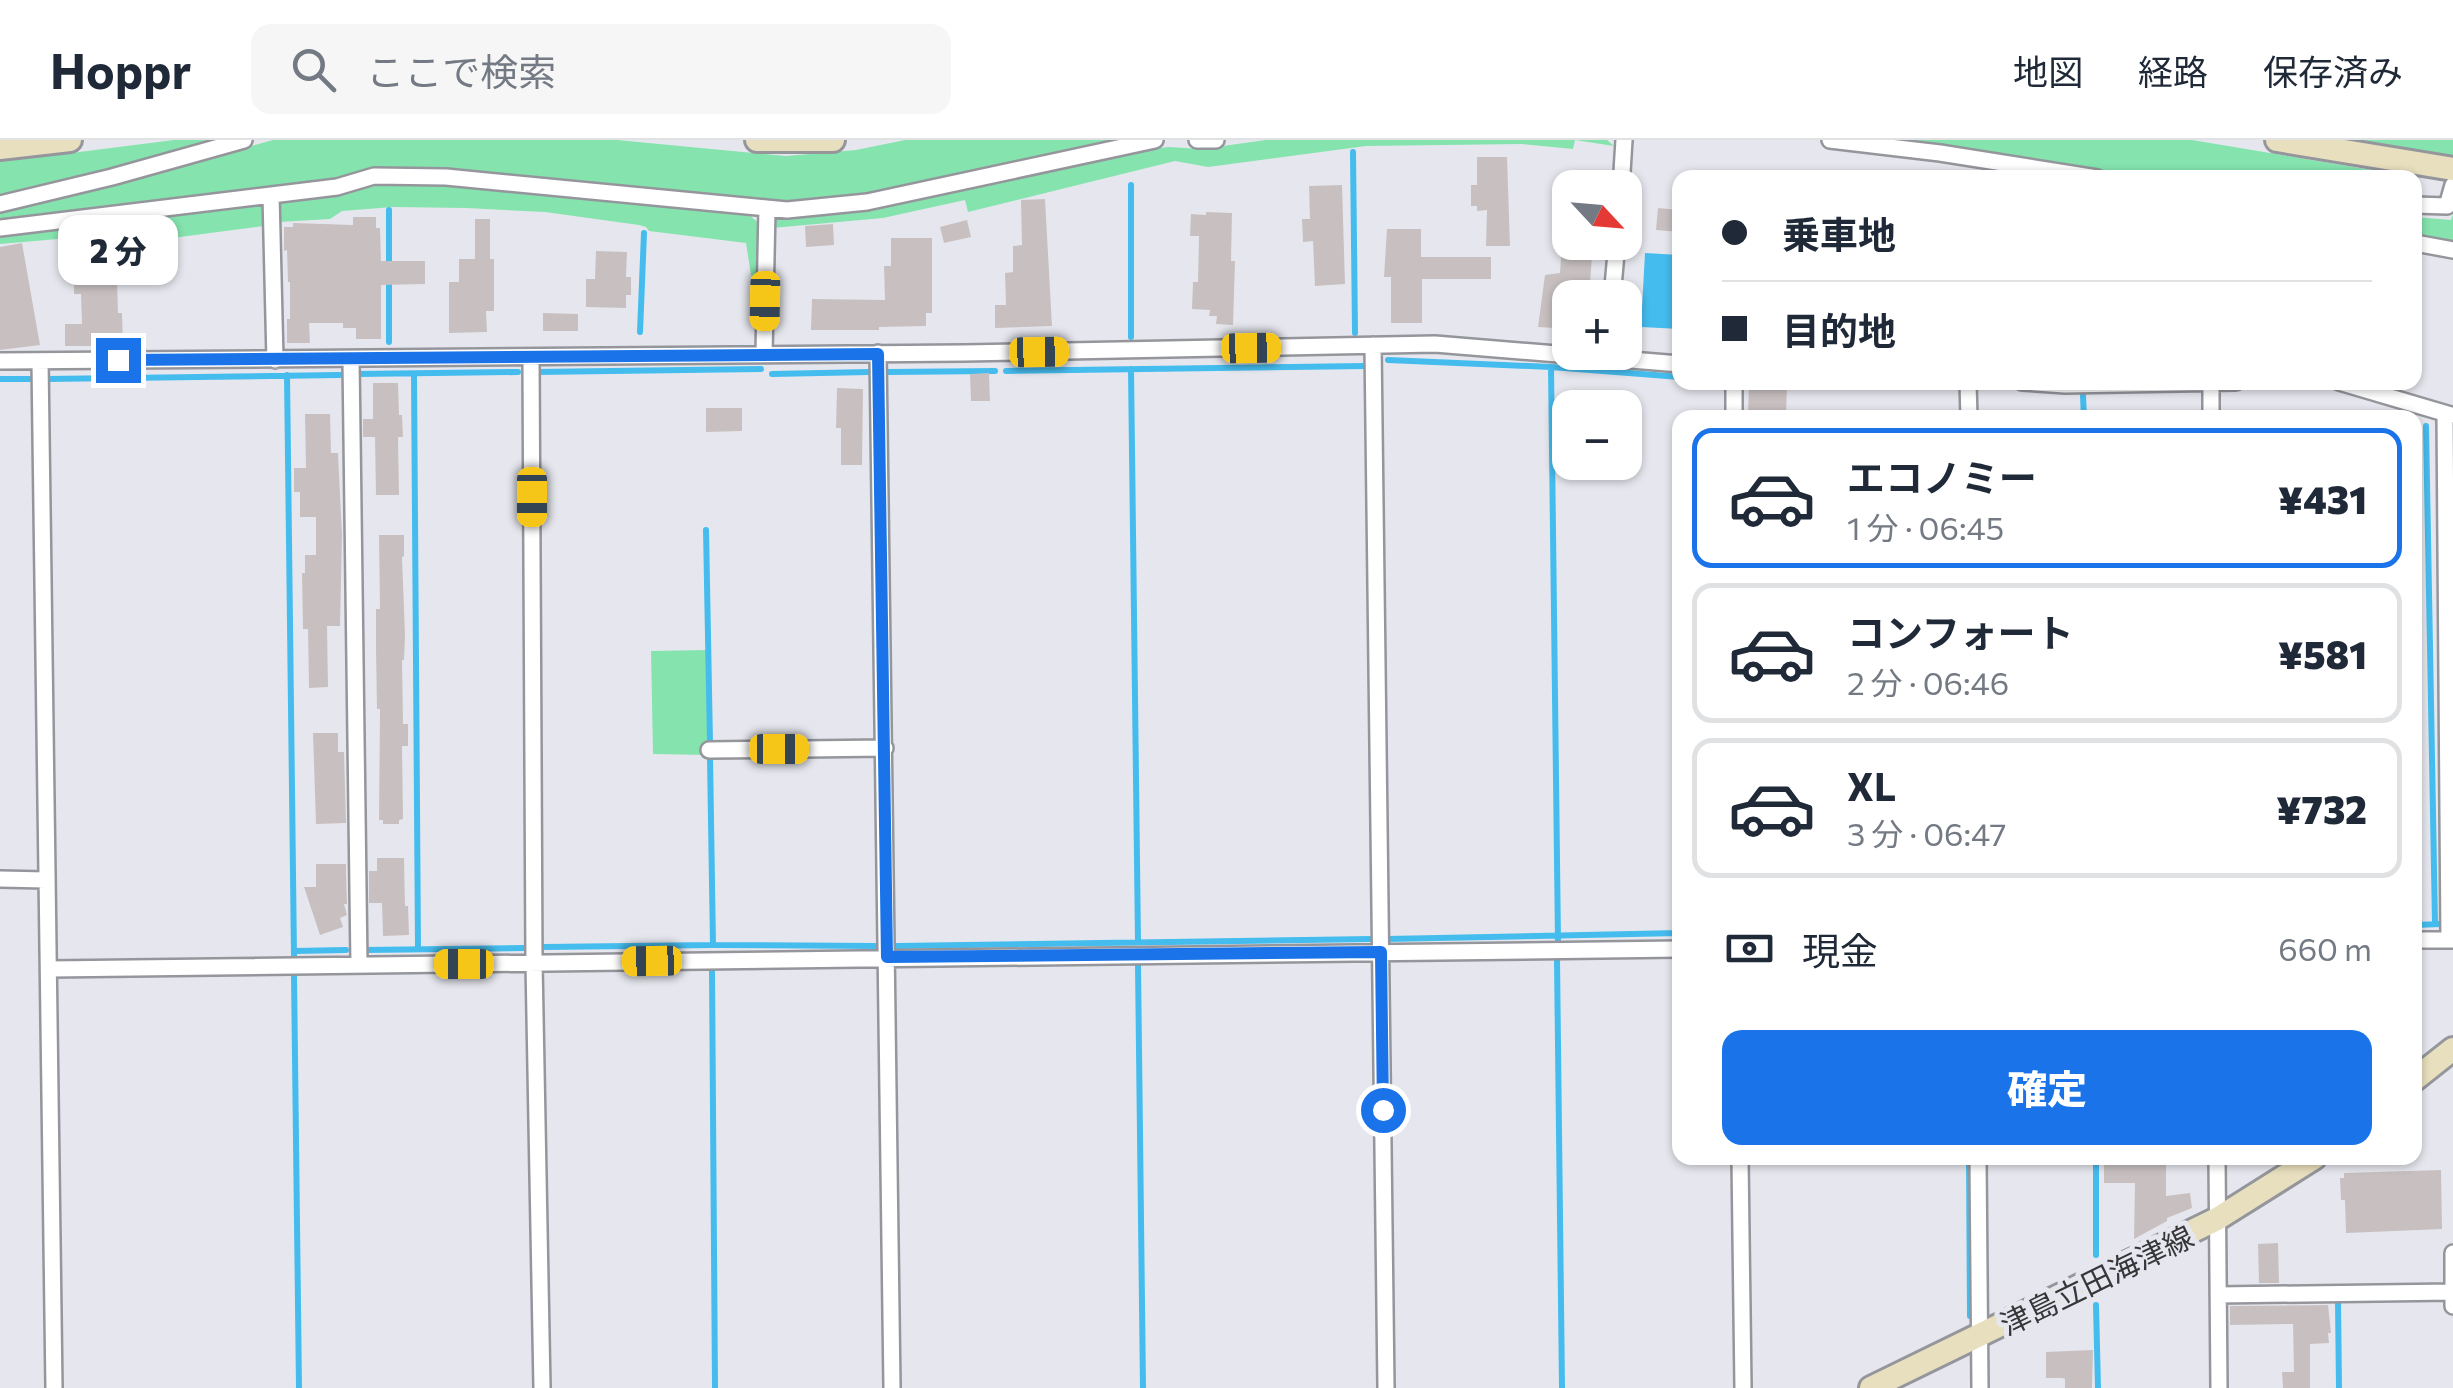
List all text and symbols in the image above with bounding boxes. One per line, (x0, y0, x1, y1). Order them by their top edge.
search box (251, 24, 951, 114)
text: Hoppr (50, 40, 191, 99)
icon: search (286, 42, 341, 97)
text: ここで検索 (366, 47, 556, 94)
text: 地図 (2013, 49, 2083, 92)
text: 経路 (2138, 49, 2208, 92)
text: 保存済み (2263, 49, 2403, 92)
north arrow (1552, 170, 1642, 260)
map controls (1552, 170, 1642, 480)
text: 乗車地 (1782, 210, 1896, 257)
callout: 2 分 (58, 215, 178, 285)
text: 2 分 (90, 230, 146, 270)
car (749, 271, 781, 331)
button: + (1552, 280, 1642, 370)
text: 目的地 (1782, 306, 1896, 353)
car (1221, 332, 1281, 364)
car (1009, 336, 1069, 368)
route end (96, 338, 141, 383)
button: − (1552, 390, 1642, 480)
icon: car (1727, 453, 1817, 543)
text: エコノミー (1847, 453, 2037, 500)
car (517, 467, 547, 527)
text: ¥431 (2278, 475, 2367, 522)
text: 1 分 · 06:45 (1847, 507, 2004, 547)
icon: car (1727, 608, 1817, 698)
text: コンフォート (1847, 608, 2074, 655)
text: ¥581 (2278, 630, 2367, 677)
text: 2 分 · 06:46 (1847, 662, 2009, 702)
car (749, 734, 809, 764)
text: XL (1847, 762, 1896, 809)
icon: car (1727, 763, 1817, 853)
text: ¥732 (2276, 785, 2367, 832)
text: 3 分 · 06:47 (1847, 813, 2007, 853)
icon: cash (1722, 921, 1777, 976)
text: 現金 (1802, 926, 1878, 973)
text: 660 m (2278, 928, 2372, 968)
car (622, 945, 682, 977)
car (434, 949, 494, 979)
button: 確定 (1722, 1030, 2372, 1145)
route start (1361, 1088, 1406, 1133)
street label: 津島立田海津線 (1994, 1216, 2198, 1342)

